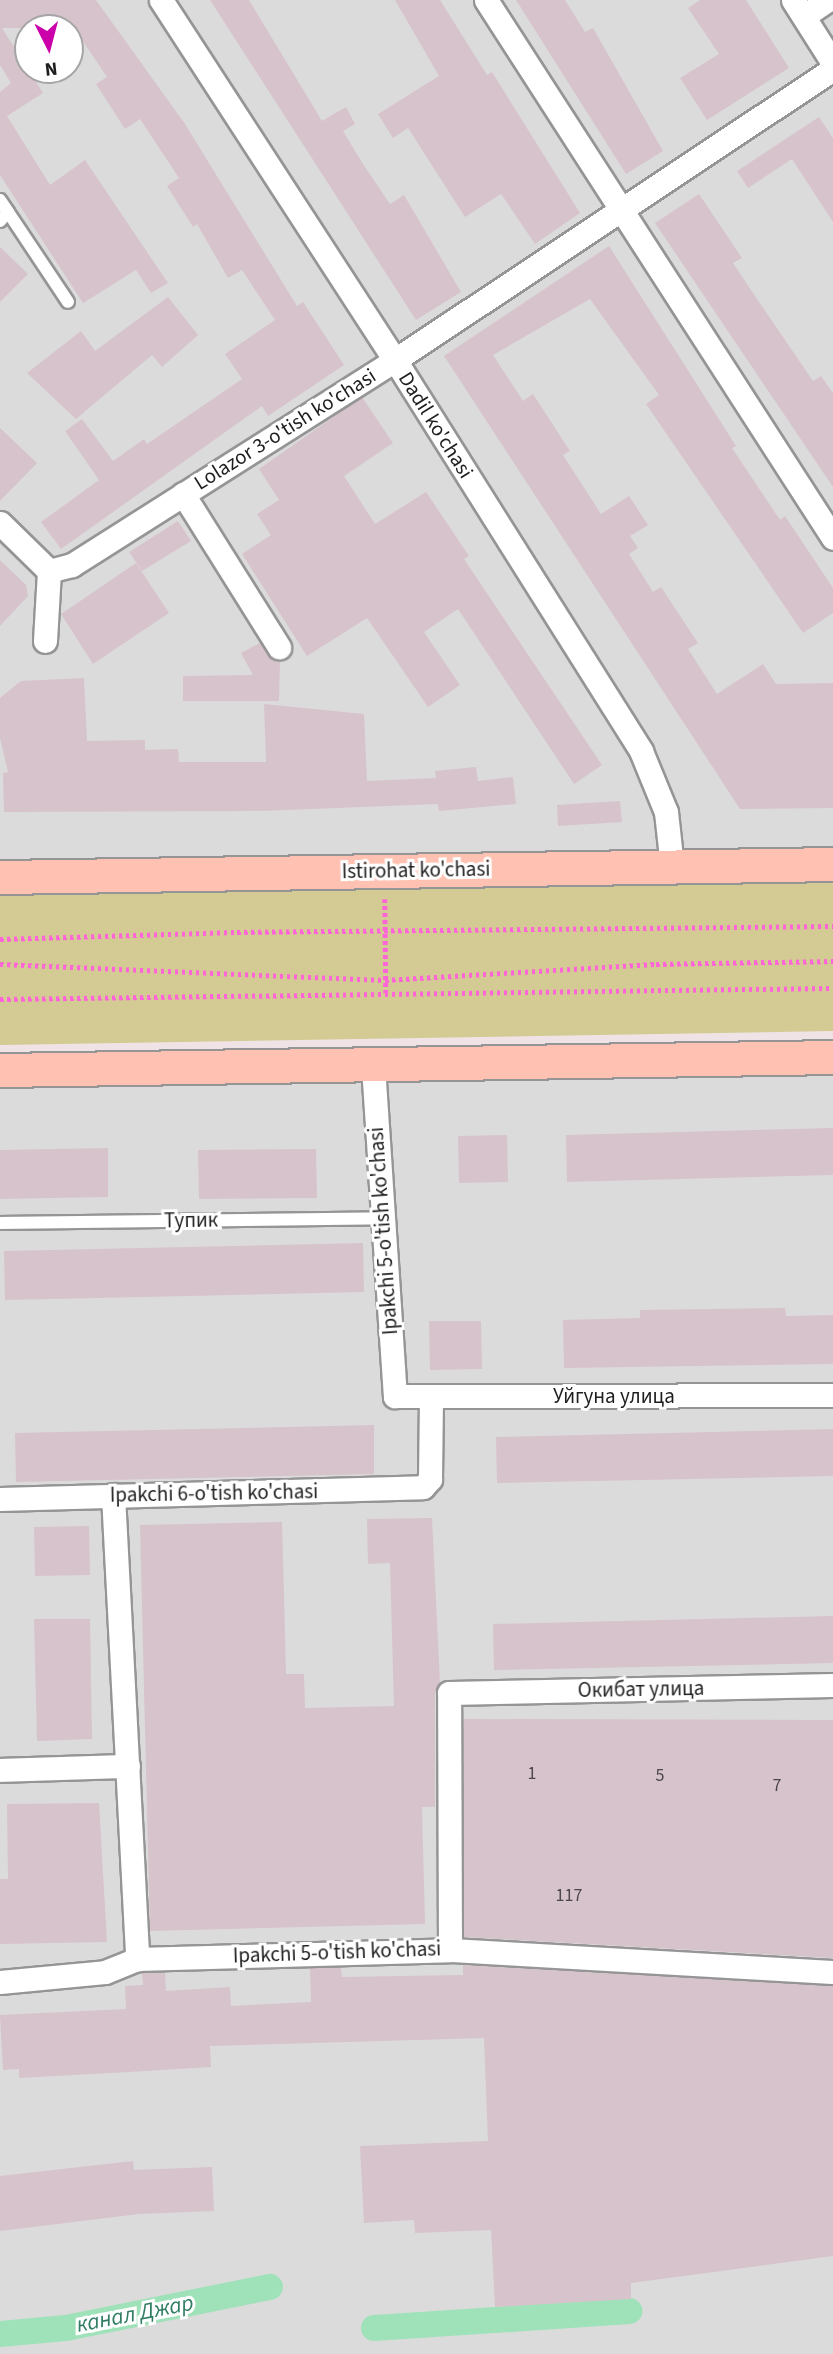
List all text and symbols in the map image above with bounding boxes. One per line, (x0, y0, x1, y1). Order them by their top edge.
north arrow (14, 14, 84, 84)
text: N (43, 54, 59, 82)
street label: Lolazor 3-o'tish ko'chasi (189, 363, 381, 495)
street label: Dadil ko'chasi (393, 367, 479, 483)
street label: Istirohat ko'chasi (341, 856, 491, 884)
street label: Ipakchi 5-o'tish ko'chasi (363, 1126, 403, 1336)
street label: Тупик (164, 1207, 218, 1233)
street label: Уйгуна улица (553, 1383, 675, 1409)
street label: Ipakchi 6-o'tish ko'chasi (110, 1479, 318, 1507)
street label: Окибат улица (577, 1675, 705, 1703)
house number: 1 (528, 1763, 536, 1785)
house number: 5 (656, 1765, 664, 1787)
house number: 7 (773, 1775, 781, 1797)
house number: 117 (556, 1885, 582, 1907)
street label: Ipakchi 5-o'tish ko'chasi (232, 1936, 442, 1968)
water label: канал Джар (74, 2289, 196, 2339)

